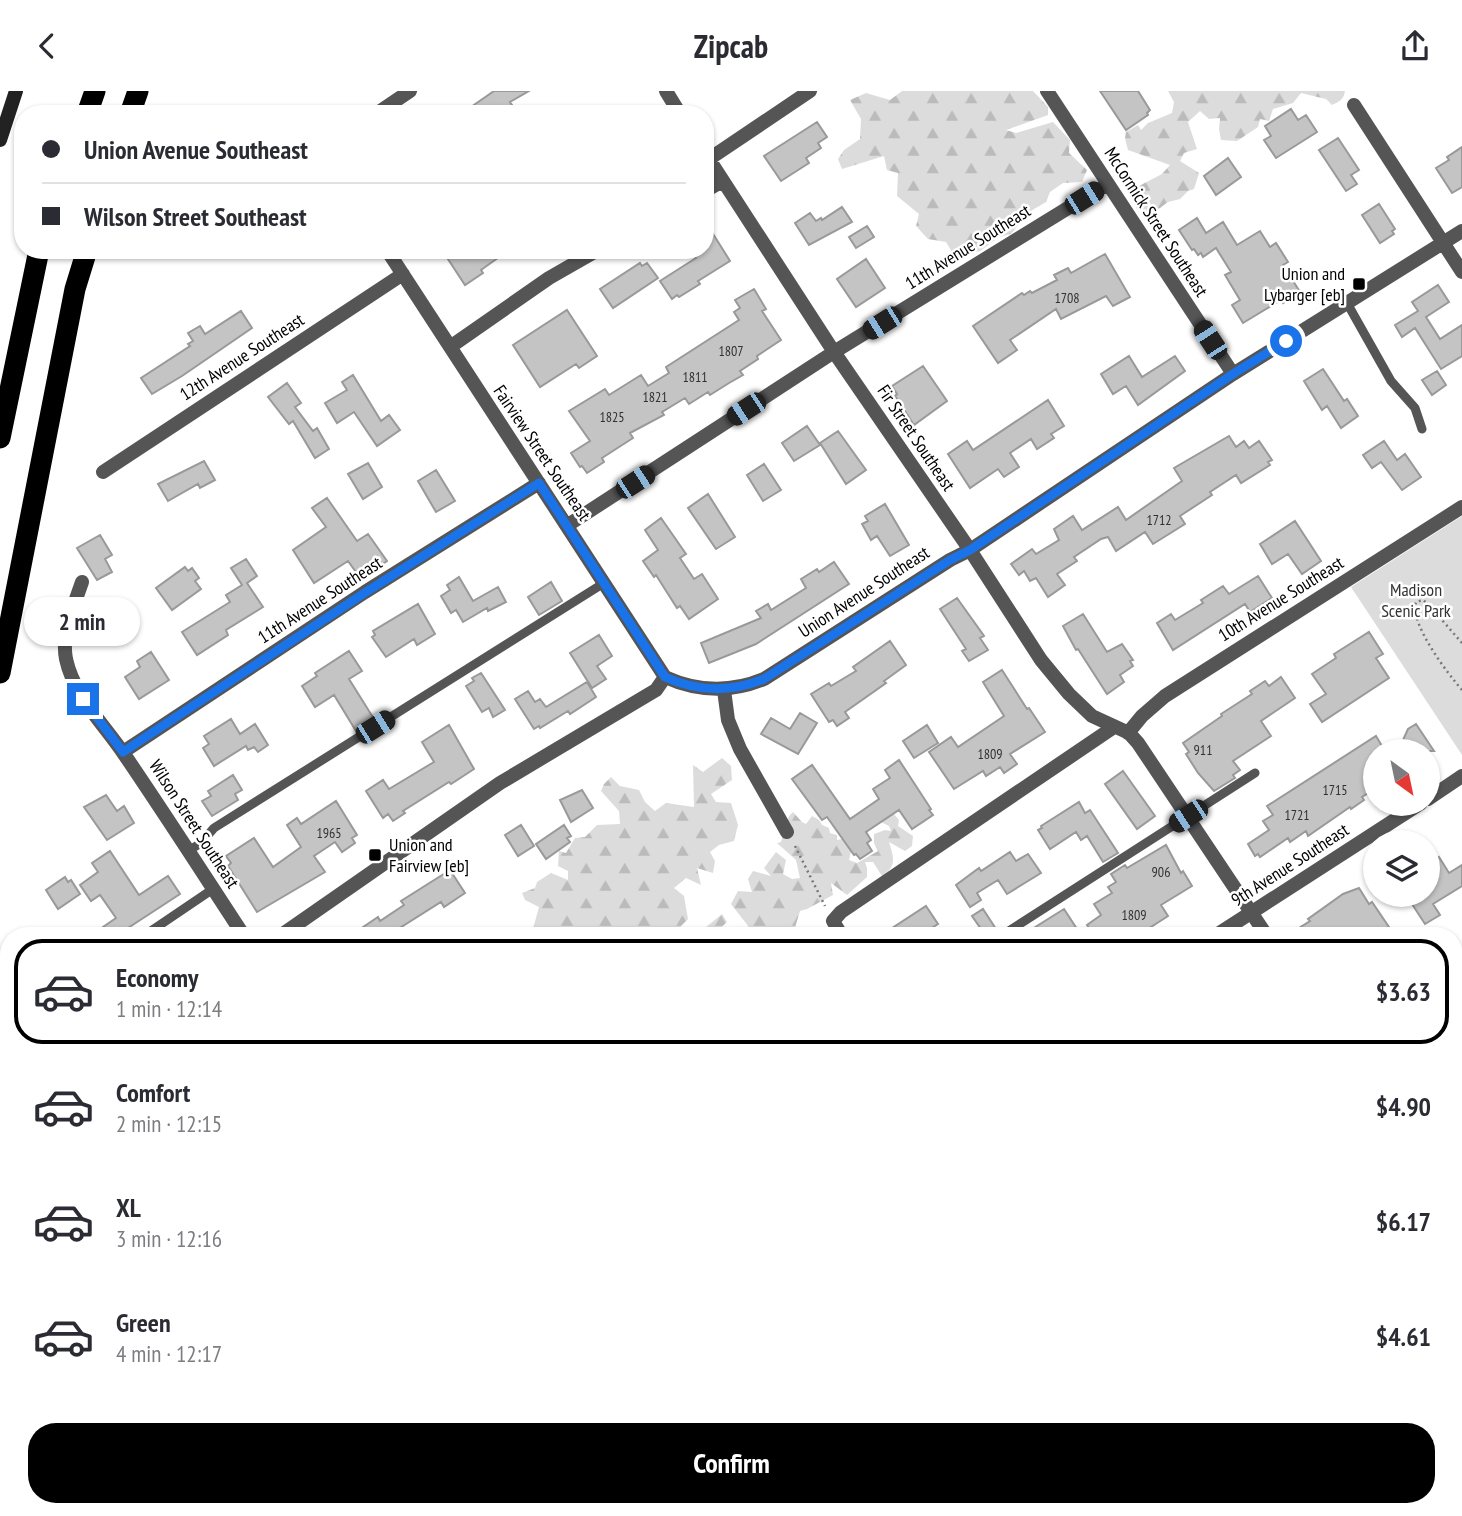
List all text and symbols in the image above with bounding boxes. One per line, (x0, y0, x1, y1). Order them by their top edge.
text: Zipcab (694, 25, 768, 67)
icon: back (28, 27, 66, 65)
icon: share (1396, 27, 1434, 65)
text: Union Avenue Southeast (84, 133, 308, 166)
street label: McCormick Street Southeast (1099, 143, 1213, 301)
car (1061, 178, 1108, 218)
street label: 11th Avenue Southeast (901, 199, 1035, 294)
text: Wilson Street Southeast (84, 200, 307, 233)
place label: Union and Lybarger [eb] (1264, 262, 1345, 306)
marker: Union and Lybarger [eb] (1351, 276, 1367, 292)
house number: 1708 (1054, 289, 1080, 307)
car (859, 303, 906, 343)
street label: 12th Avenue Southeast (175, 308, 308, 405)
car (1190, 317, 1231, 363)
route start (1270, 325, 1302, 357)
house number: 1807 (718, 342, 744, 360)
house number: 1811 (682, 368, 708, 386)
street label: Fir Street Southeast (872, 380, 960, 495)
street label: Fairview Street Southeast (489, 381, 596, 525)
house number: 1821 (642, 388, 668, 406)
car (723, 389, 770, 429)
house number: 1825 (599, 408, 625, 426)
car (612, 462, 659, 502)
house number: 1712 (1146, 511, 1172, 529)
street label: Union Avenue Southeast (794, 541, 933, 642)
street label: 11th Avenue Southeast (253, 551, 386, 648)
street label: 10th Avenue Southeast (1214, 551, 1348, 646)
park label: Madison Scenic Park (1381, 578, 1451, 622)
callout: 2 min (25, 597, 141, 647)
text: 2 min (59, 607, 105, 636)
route end (67, 683, 99, 715)
car (352, 707, 399, 747)
north arrow (1363, 739, 1440, 815)
map controls (1363, 739, 1440, 907)
house number: 911 (1194, 741, 1212, 759)
house number: 1809 (977, 745, 1003, 763)
street label: Wilson Street Southeast (144, 755, 245, 892)
house number: 1715 (1322, 781, 1348, 799)
car (1165, 796, 1212, 836)
house number: 1721 (1284, 806, 1310, 824)
street label: 9th Avenue Southeast (1227, 818, 1353, 911)
house number: 1965 (316, 824, 342, 842)
button: layers (1363, 830, 1440, 907)
place label: Union and Fairview [eb] (389, 833, 469, 877)
marker: Union and Fairview [eb] (367, 847, 383, 863)
house number: 906 (1152, 863, 1170, 881)
house number: 1809 (1121, 906, 1147, 924)
icon: car (32, 960, 95, 1023)
text: Economy (116, 961, 198, 994)
text: $3.63 (1376, 975, 1431, 1008)
text: 1 min · 12:14 (116, 994, 222, 1023)
icon: car (32, 1075, 95, 1138)
text: Comfort (116, 1076, 190, 1109)
text: $4.90 (1376, 1090, 1431, 1123)
text: 2 min · 12:15 (116, 1109, 222, 1138)
icon: car (32, 1190, 95, 1253)
text: XL (116, 1191, 141, 1224)
text: $6.17 (1376, 1205, 1431, 1238)
text: 3 min · 12:16 (116, 1224, 222, 1253)
icon: car (32, 1305, 95, 1368)
text: Green (116, 1306, 171, 1339)
text: $4.61 (1376, 1320, 1431, 1353)
text: 4 min · 12:17 (116, 1339, 222, 1368)
button: Confirm (28, 1423, 1435, 1503)

